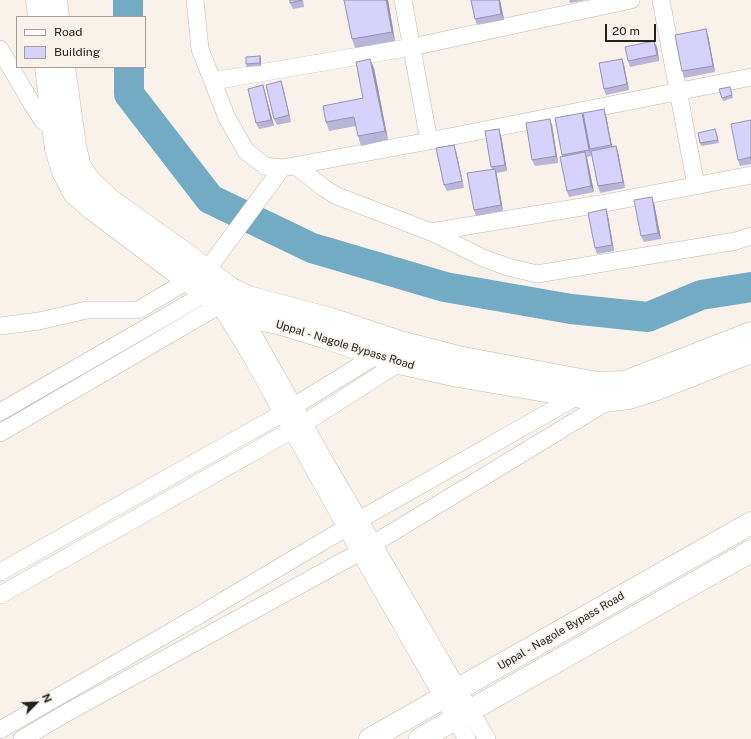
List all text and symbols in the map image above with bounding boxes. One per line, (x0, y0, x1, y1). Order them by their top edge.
legend (16, 16, 146, 68)
scale bar (607, 16, 658, 42)
text: 20 m (612, 24, 640, 38)
text: Road (54, 25, 82, 39)
text: Building (54, 45, 100, 59)
street label: Uppal - Nagole Bypass Road (274, 318, 416, 372)
street label: Uppal - Nagole Bypass Road (495, 589, 627, 673)
north arrow (16, 683, 56, 723)
text: N (40, 692, 54, 704)

